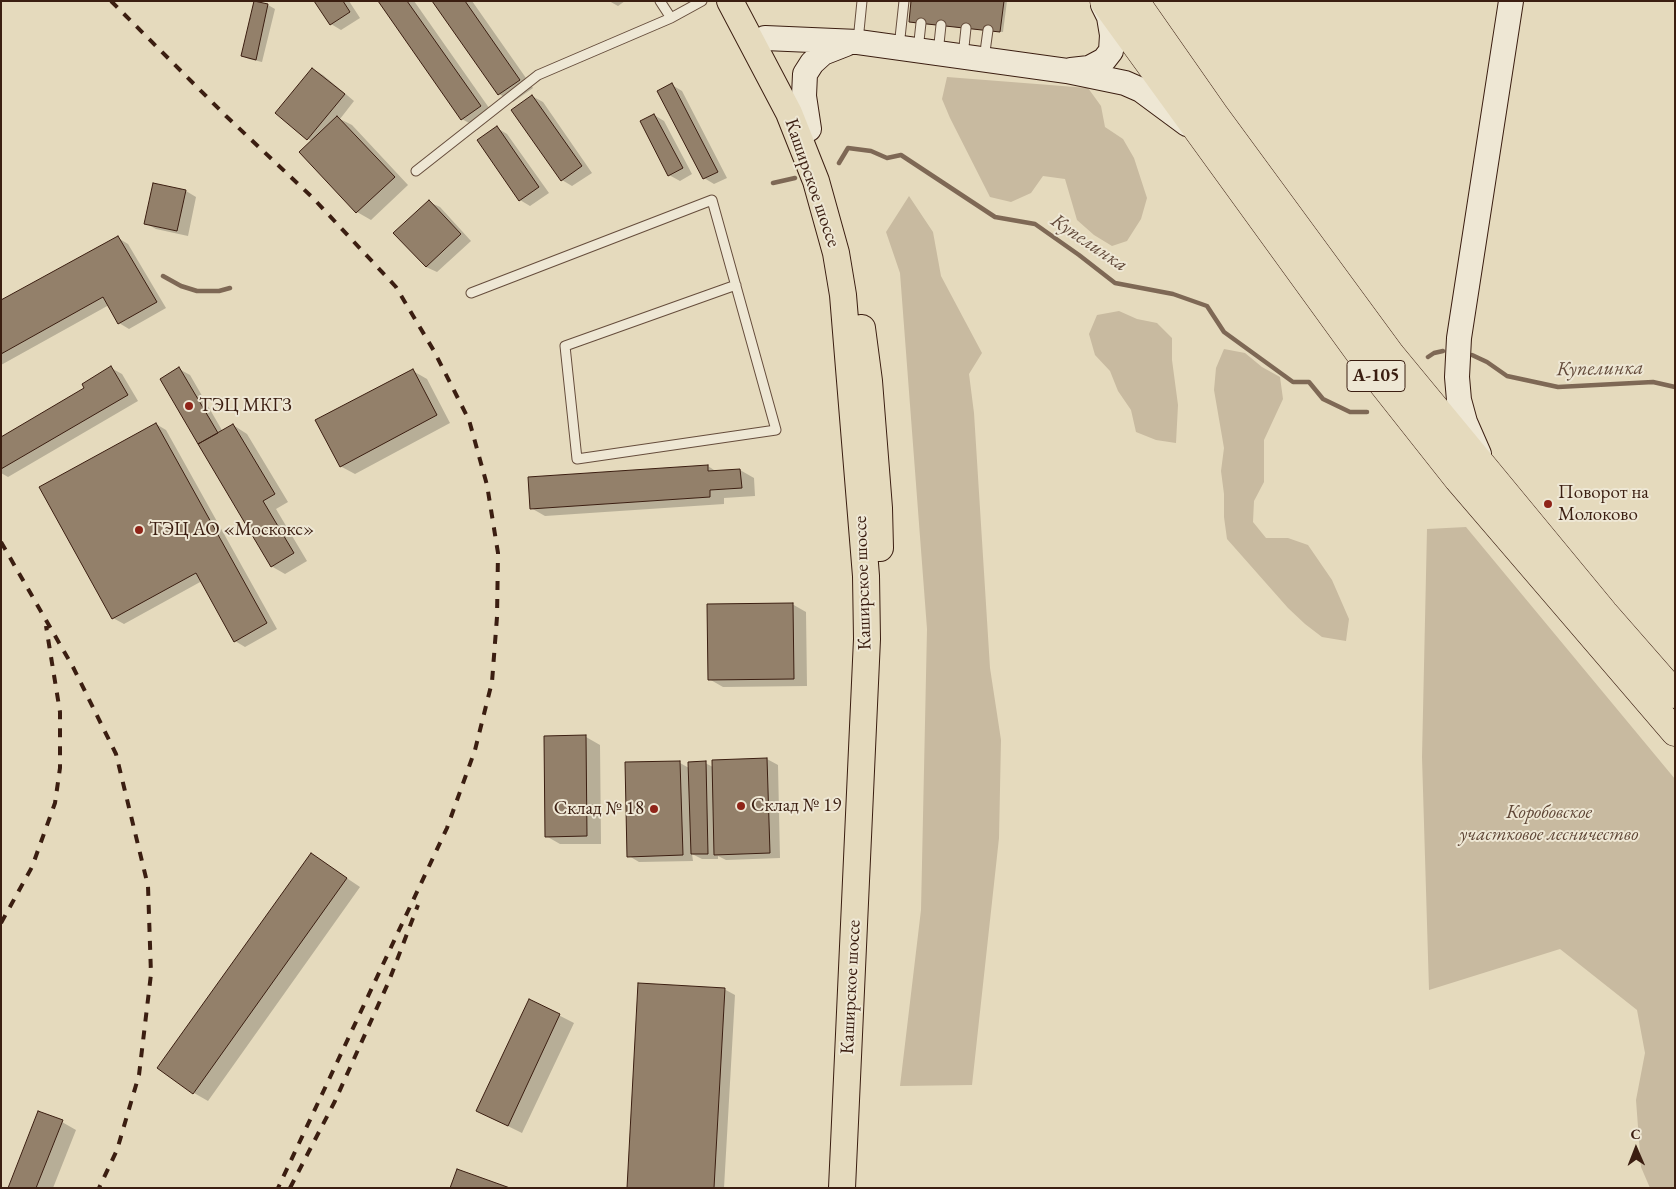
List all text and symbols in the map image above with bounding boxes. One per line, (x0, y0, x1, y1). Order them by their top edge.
street label: Каширское шоссе (779, 116, 845, 250)
water label: Купелинка (1046, 209, 1132, 277)
water label: Купелинка (1556, 356, 1644, 382)
road number: А-105 (1347, 361, 1405, 392)
place label: ТЭЦ МКГЗ (199, 395, 292, 417)
marker: ТЭЦ МКГЗ (183, 400, 195, 412)
place label: Поворот на Молоково (1558, 482, 1649, 526)
marker: Поворот на Молоково (1542, 498, 1554, 510)
street label: Каширское шоссе (849, 515, 877, 651)
place label: ТЭЦ АО «Москокс» (149, 519, 314, 541)
marker: ТЭЦ АО «Москокс» (133, 524, 145, 536)
place label: Склад № 19 (751, 795, 841, 817)
place label: Склад № 18 (554, 798, 644, 820)
marker: Склад № 19 (735, 800, 747, 812)
park label: Коробовское участковое лесничество (1460, 802, 1638, 846)
marker: Склад № 18 (648, 803, 660, 815)
street label: Каширское шоссе (836, 919, 866, 1055)
north arrow (1611, 1124, 1661, 1174)
text: С (1631, 1125, 1641, 1143)

